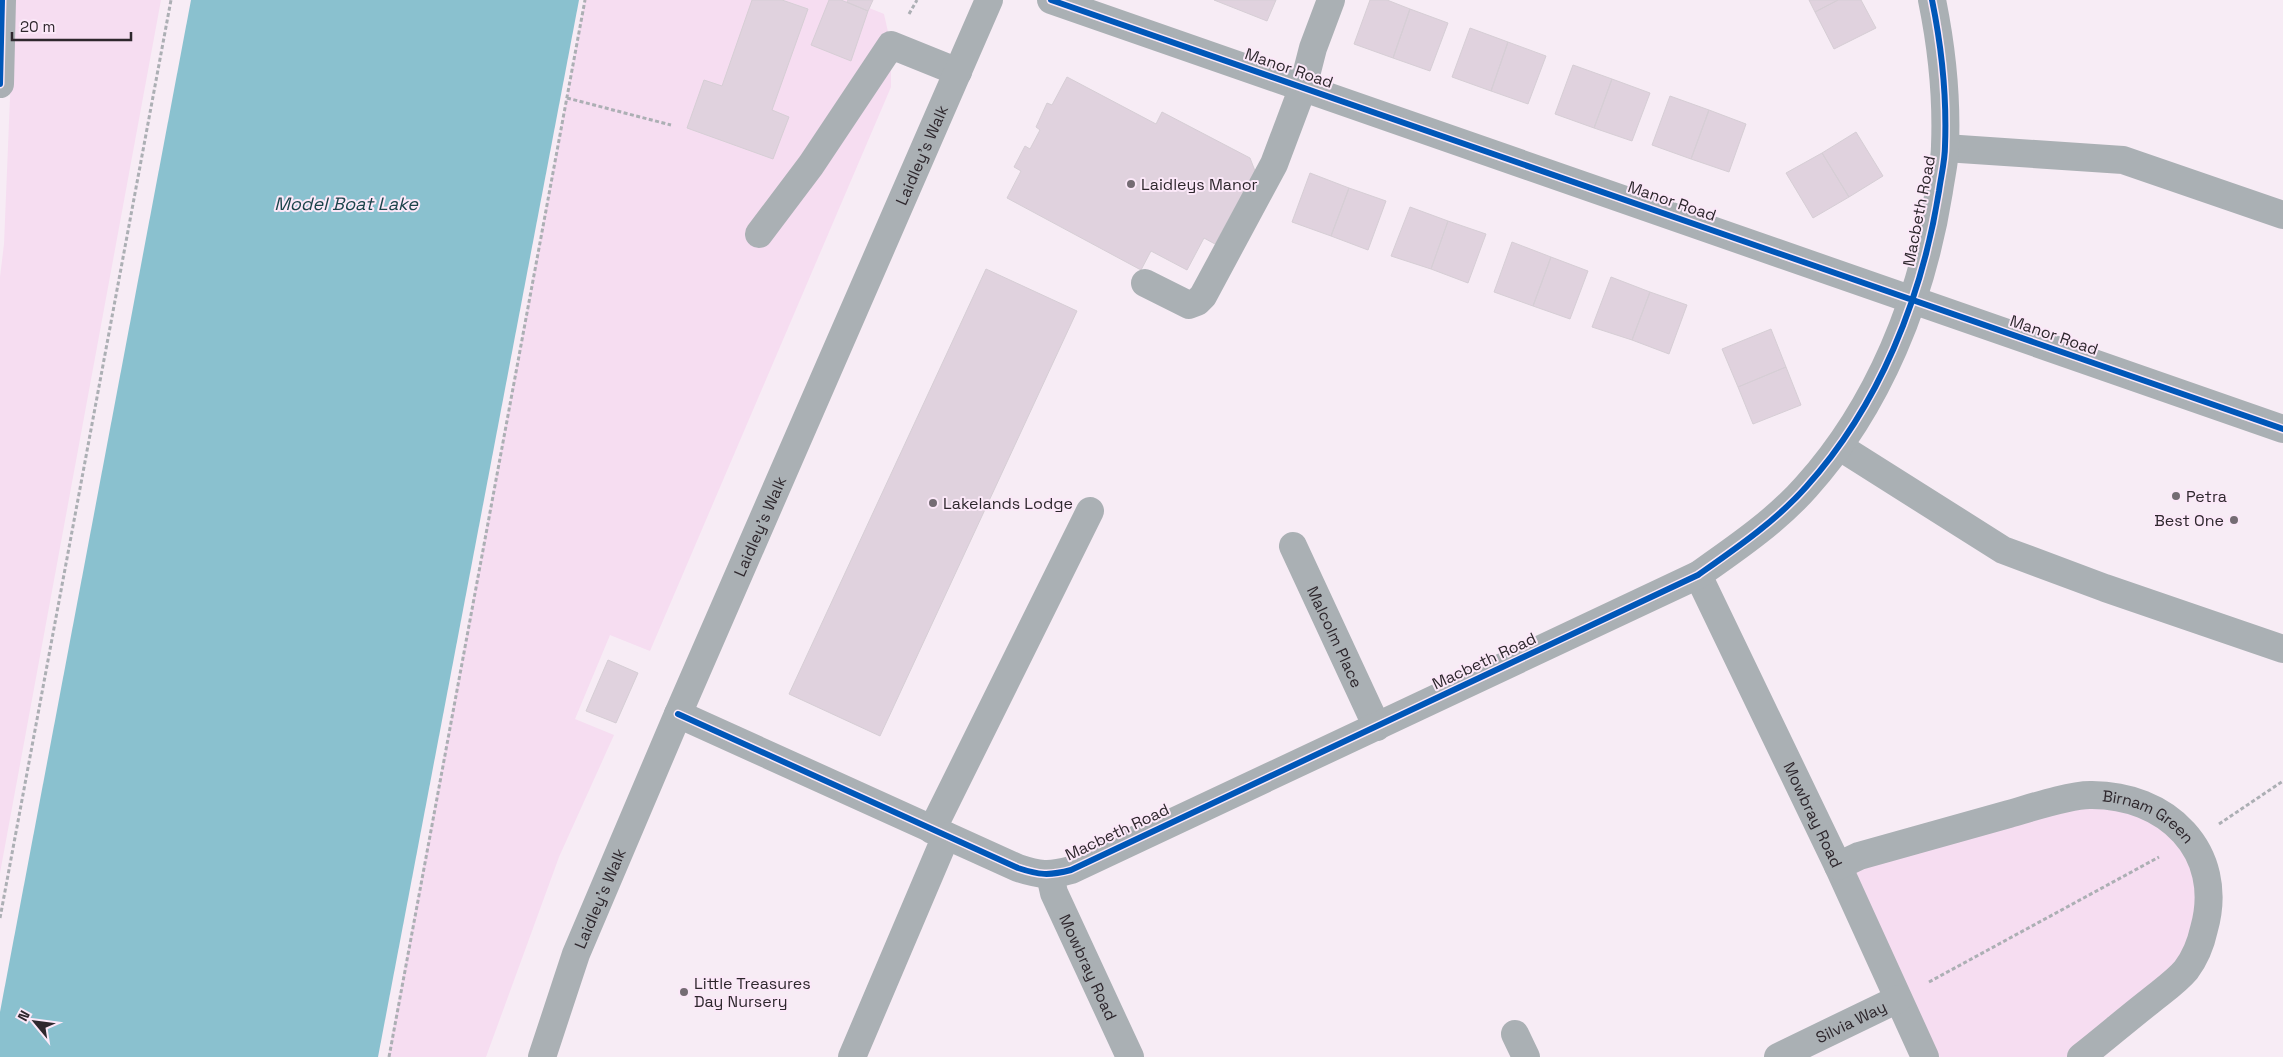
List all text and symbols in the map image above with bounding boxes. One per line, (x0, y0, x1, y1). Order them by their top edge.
scale bar (12, 10, 131, 42)
text: 20 m (20, 17, 55, 36)
street label: Manor Road (1242, 43, 1336, 93)
street label: Laidley's Walk (890, 101, 953, 208)
street label: Macbeth Road (1898, 154, 1940, 268)
place label: Laidleys Manor (1141, 174, 1258, 195)
street label: Manor Road (1625, 176, 1719, 226)
marker: Laidleys Manor (1125, 178, 1137, 190)
water label: Model Boat Lake (274, 192, 419, 215)
street label: Manor Road (2007, 310, 2101, 360)
street label: Laidley's Walk (729, 473, 791, 580)
place label: Petra (2186, 486, 2227, 507)
marker: Petra (2170, 490, 2182, 502)
place label: Lakelands Lodge (943, 493, 1073, 514)
marker: Lakelands Lodge (927, 497, 939, 509)
place label: Best One (2154, 510, 2224, 531)
marker: Best One (2228, 514, 2240, 526)
street label: Malcolm Place (1302, 582, 1368, 691)
street label: Macbeth Road (1429, 628, 1539, 694)
street label: Mowbray Road (1779, 758, 1848, 871)
street label: Birnam Green (2101, 785, 2199, 847)
street label: Macbeth Road (1062, 799, 1172, 865)
street label: Laidley's Walk (569, 844, 630, 952)
street label: Mowbray Road (1055, 911, 1122, 1023)
place label: Little Treasures Day Nursery (694, 973, 811, 1012)
marker: Little Treasures Day Nursery (678, 986, 690, 998)
street label: Silvia Way (1812, 996, 1890, 1048)
north arrow (10, 997, 60, 1047)
text: N (13, 1007, 34, 1024)

